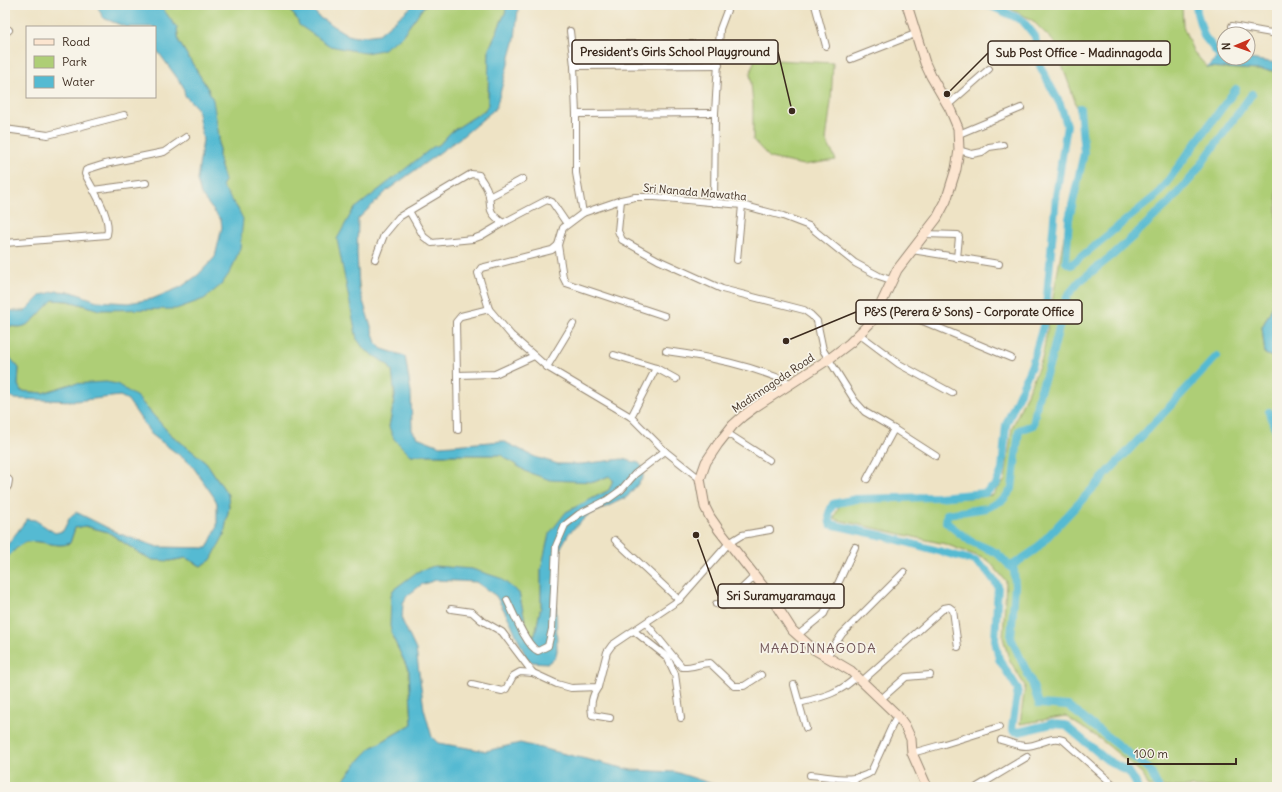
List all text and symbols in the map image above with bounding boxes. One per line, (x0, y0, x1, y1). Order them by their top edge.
legend (26, 26, 156, 98)
north arrow (1216, 26, 1256, 66)
text: Road (62, 34, 90, 49)
callout: President's Girls School Playground (572, 40, 778, 64)
callout: Sub Post Office - Madinnagoda (988, 41, 1170, 65)
text: N (1219, 42, 1233, 50)
text: President's Girls School Playground (580, 44, 770, 60)
text: Sub Post Office - Madinnagoda (996, 45, 1162, 61)
text: Park (62, 54, 87, 69)
text: Water (62, 74, 95, 89)
street label: Sri Nanada Mawatha (643, 181, 747, 203)
callout: P&S (Perera & Sons) - Corporate Office (856, 300, 1082, 324)
text: P&S (Perera & Sons) - Corporate Office (864, 304, 1075, 320)
street label: Madinnagoda Road (729, 350, 817, 416)
callout: Sri Suramyaramaya (718, 584, 844, 608)
text: Sri Suramyaramaya (726, 588, 836, 604)
district label: MAADINNAGODA (759, 640, 877, 657)
scale bar (1128, 740, 1236, 766)
text: 100 m (1134, 746, 1168, 761)

